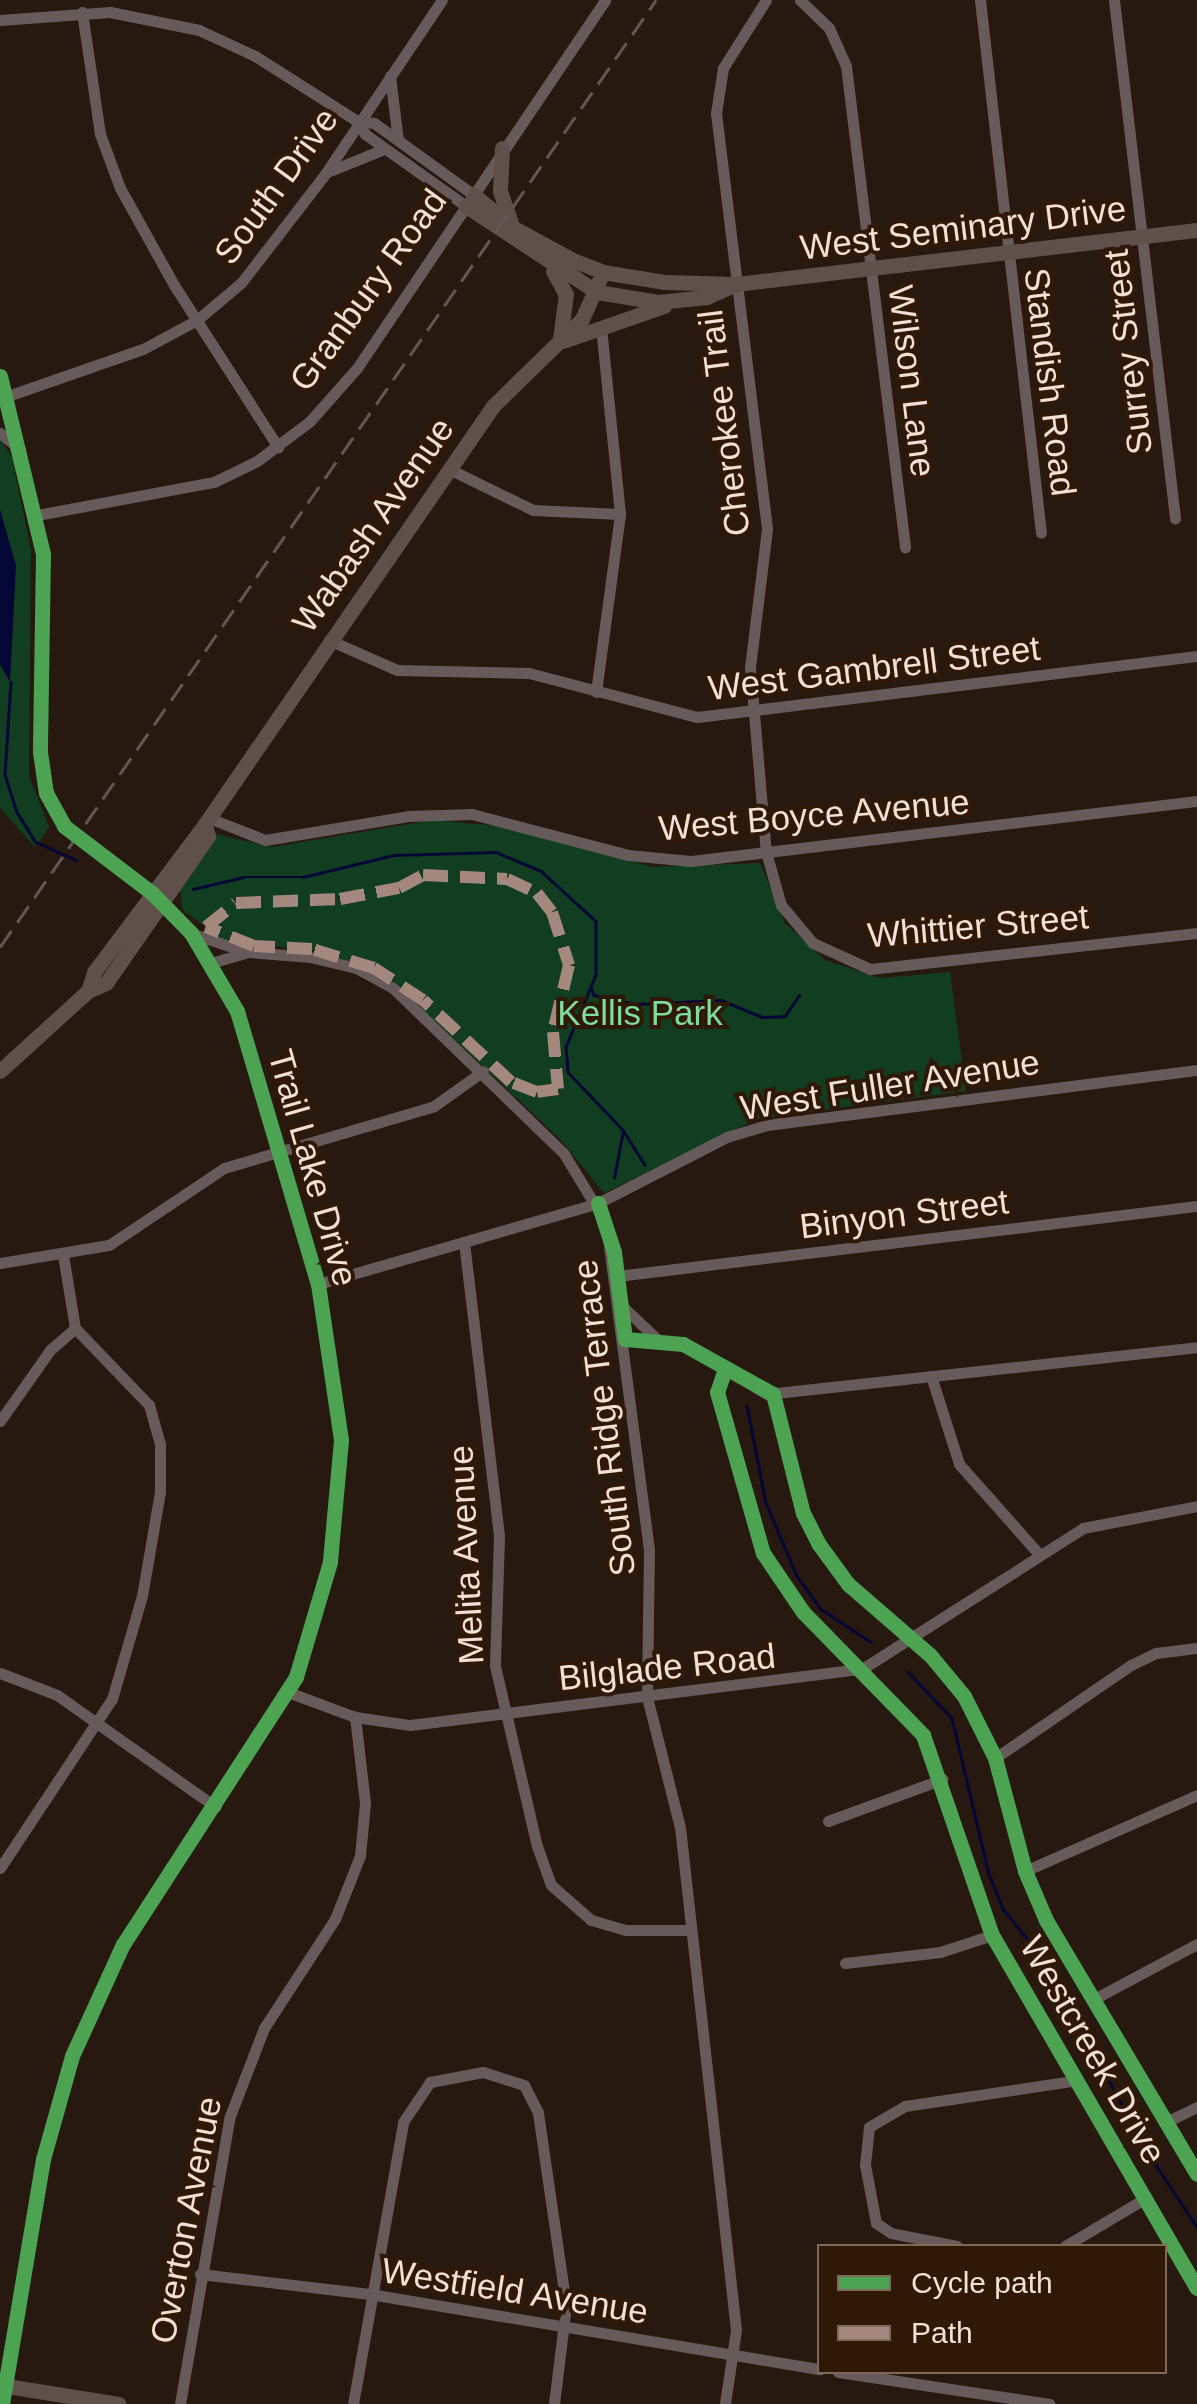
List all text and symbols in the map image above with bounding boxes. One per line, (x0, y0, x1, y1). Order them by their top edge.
street label: South Drive (205, 100, 347, 272)
street label: Granbury Road (281, 181, 455, 399)
street label: West Seminary Drive (798, 187, 1128, 269)
street label: Surrey Street (1095, 247, 1161, 457)
street label: Standish Road (1015, 265, 1085, 499)
street label: Wilson Lane (879, 283, 945, 479)
street label: Cherokee Trail (689, 307, 759, 539)
street label: Wabash Avenue (283, 409, 463, 641)
street label: West Gambrell Street (706, 627, 1042, 709)
street label: West Boyce Avenue (656, 780, 972, 850)
street label: Whittier Street (866, 895, 1090, 957)
park label: Kellis Park (557, 992, 723, 1034)
street label: West Fuller Avenue (737, 1040, 1043, 1130)
street label: Trail Lake Drive (259, 1045, 367, 1291)
street label: Binyon Street (797, 1180, 1011, 1248)
street label: South Ridge Terrace (564, 1257, 644, 1579)
street label: Melita Avenue (439, 1443, 493, 1667)
street label: Bilglade Road (556, 1635, 778, 1699)
street label: Westcreek Drive (1011, 1929, 1175, 2171)
street label: Overton Avenue (141, 2092, 231, 2348)
legend (817, 2244, 1167, 2374)
street label: Westfield Avenue (378, 2249, 652, 2333)
text: Cycle path (911, 2266, 1053, 2299)
text: Path (911, 2316, 973, 2349)

